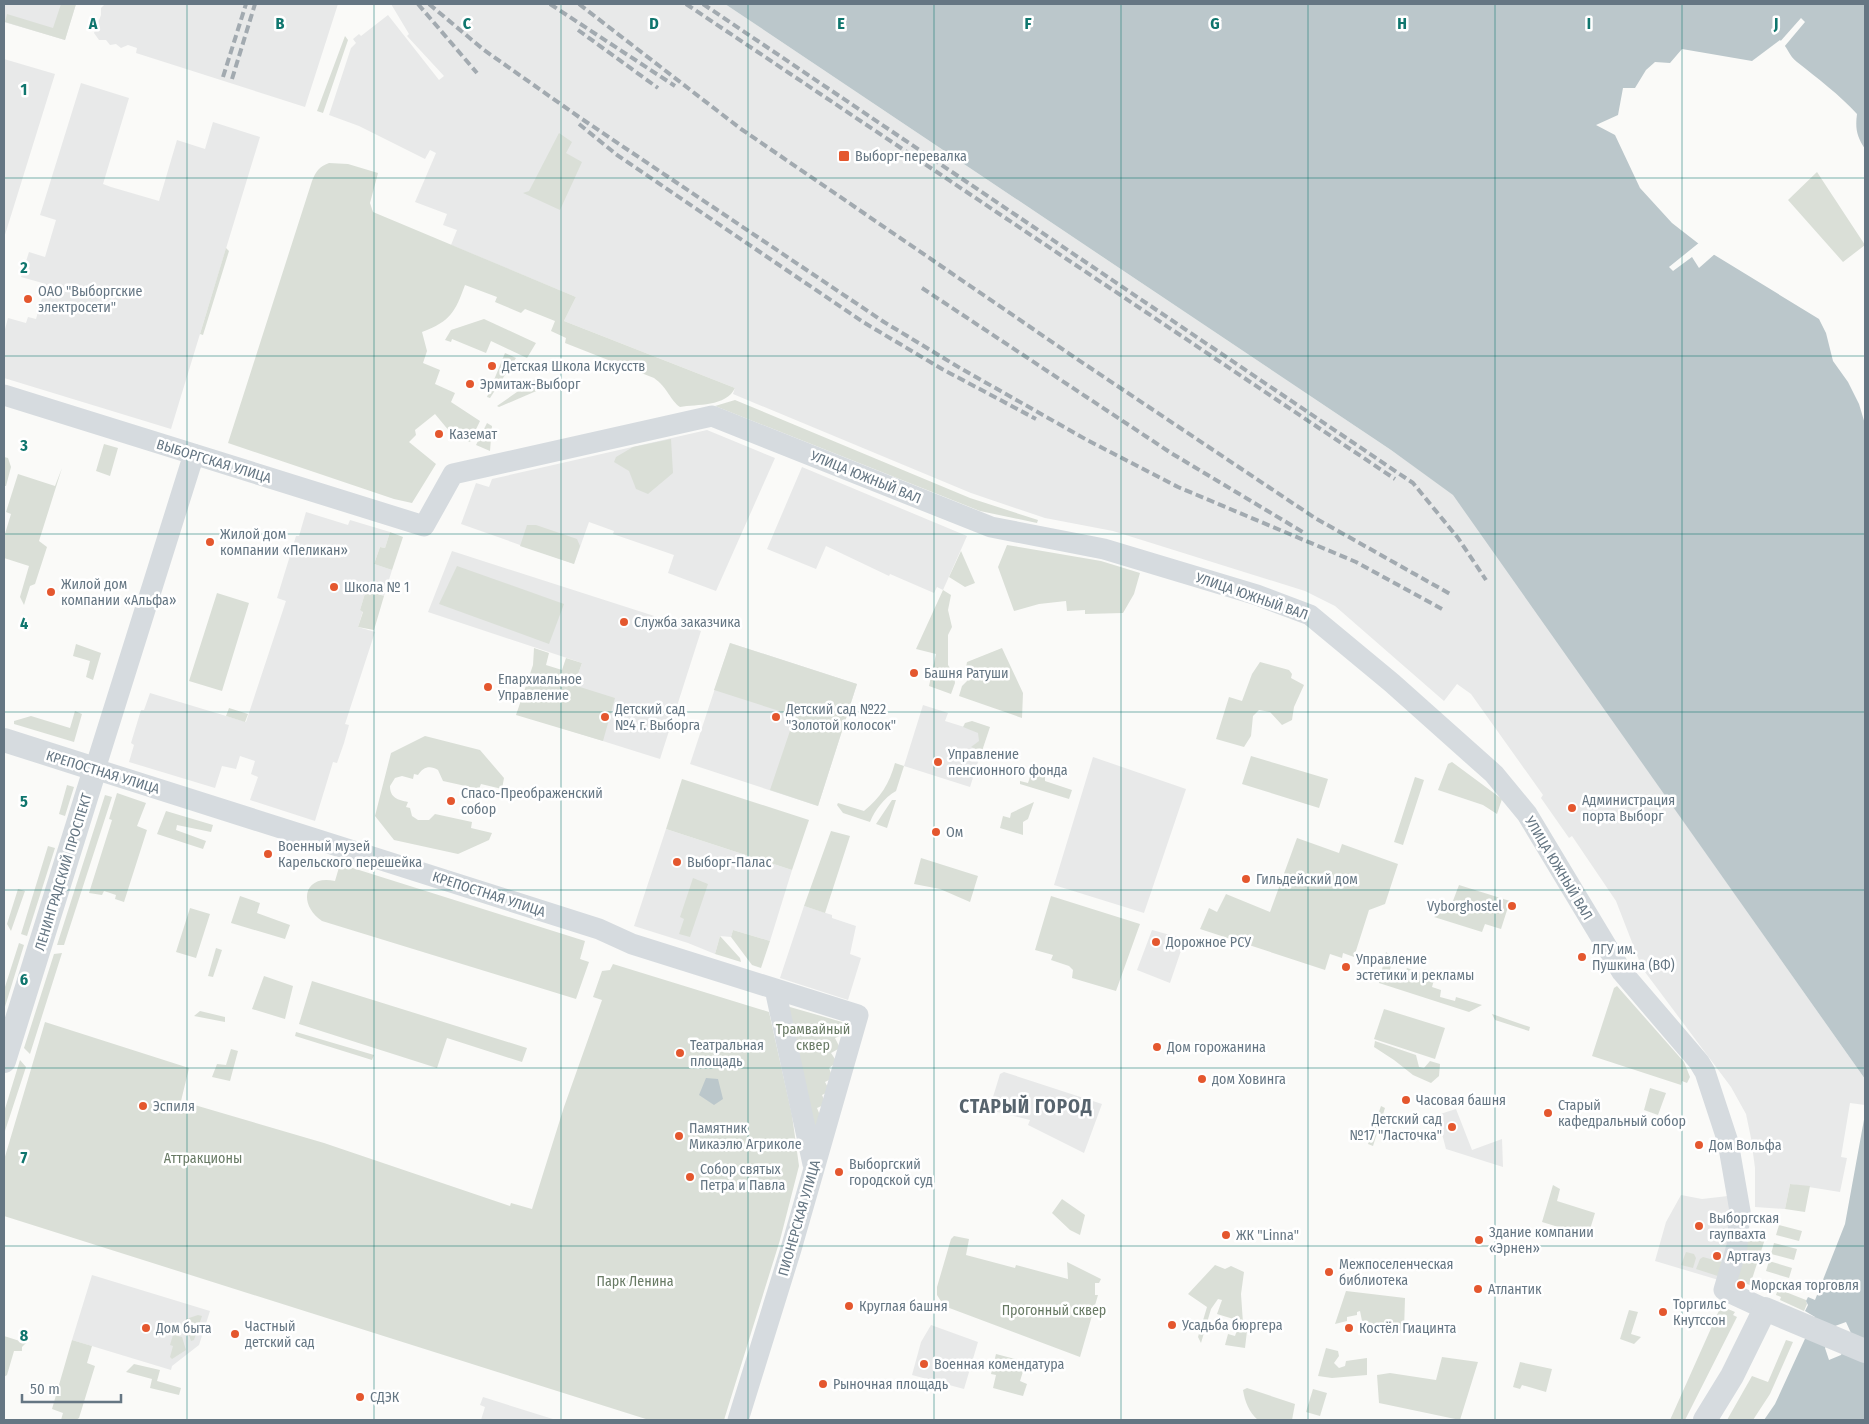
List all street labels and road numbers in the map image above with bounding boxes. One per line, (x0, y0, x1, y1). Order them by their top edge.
street label: ВЫБОРГСКАЯ УЛИЦА (154, 436, 274, 487)
street label: УЛИЦА ЮЖНЫЙ ВАЛ (807, 447, 924, 507)
street label: УЛИЦА ЮЖНЫЙ ВАЛ (1192, 569, 1310, 624)
street label: КРЕПОСТНАЯ УЛИЦА (44, 747, 162, 798)
street label: ЛЕНИНГРАДСКИЙ ПРОСПЕКТ (31, 791, 96, 953)
street label: УЛИЦА ЮЖНЫЙ ВАЛ (1520, 813, 1596, 923)
street label: КРЕПОСТНАЯ УЛИЦА (430, 868, 548, 921)
street label: ПИОНЕРСКАЯ УЛИЦА (775, 1157, 824, 1278)

